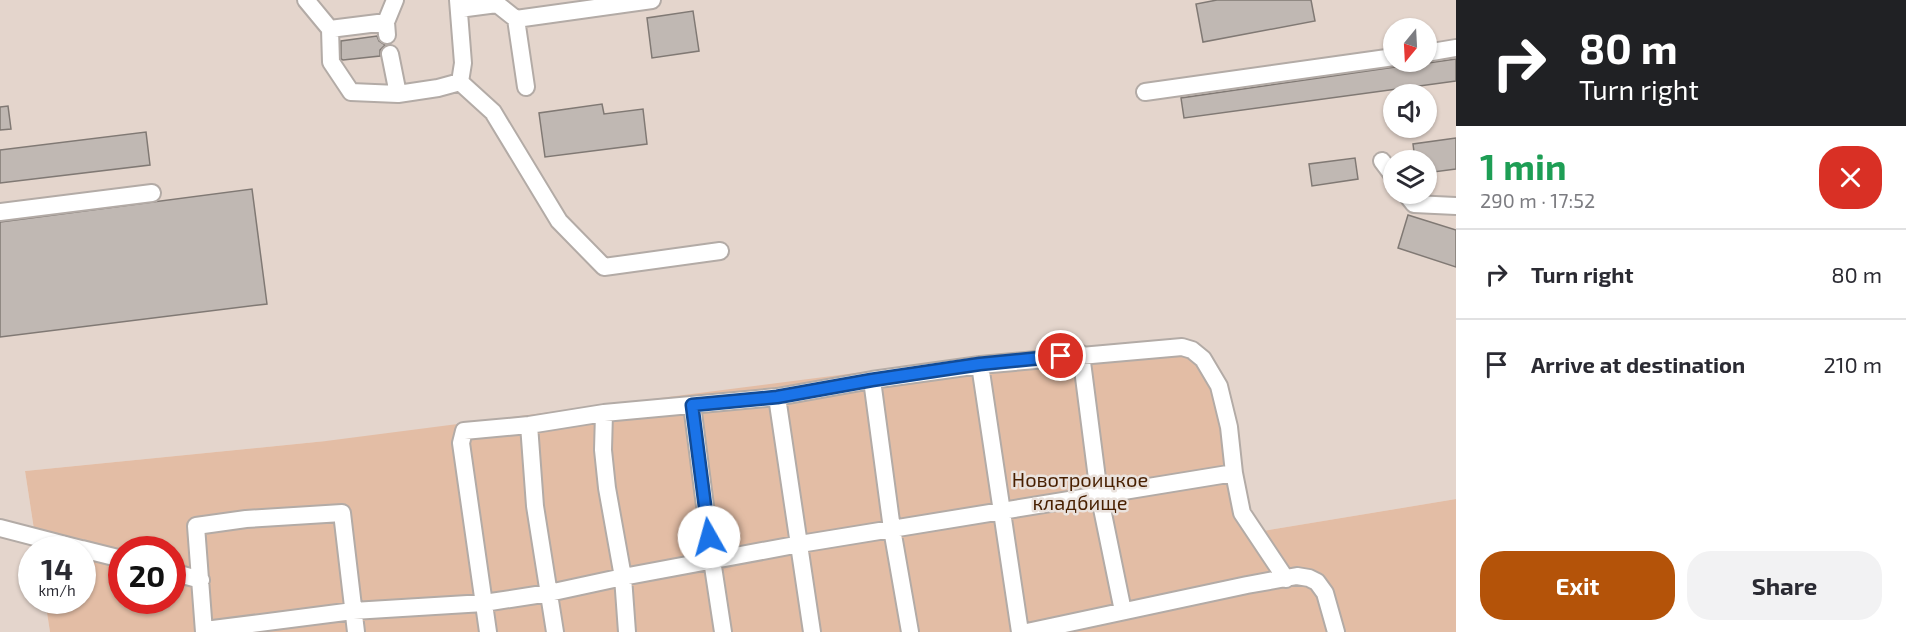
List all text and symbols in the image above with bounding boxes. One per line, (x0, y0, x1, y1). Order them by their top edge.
north arrow (1383, 18, 1437, 72)
map controls (1383, 18, 1437, 204)
text: 80 m (1579, 22, 1678, 72)
icon: right (1480, 24, 1558, 102)
text: Turn right (1579, 73, 1699, 105)
button: sound (1383, 84, 1437, 138)
text: 1 min (1480, 144, 1567, 187)
button: close (1819, 146, 1882, 209)
button: layers (1383, 150, 1437, 204)
text: 290 m · 17:52 (1480, 188, 1595, 212)
icon: right (1480, 258, 1513, 291)
text: Turn right (1531, 261, 1633, 287)
text: 80 m (1831, 261, 1882, 287)
pin (1035, 330, 1086, 381)
icon: arrive (1044, 339, 1077, 372)
icon: arrive (1480, 348, 1513, 381)
text: Arrive at destination (1531, 351, 1745, 377)
text: 210 m (1823, 351, 1882, 377)
park label: Новотроицкое кладбище (1012, 467, 1148, 514)
position arrow (677, 505, 741, 569)
speed limit sign: 20 (108, 536, 186, 614)
text: 14 (41, 550, 73, 586)
button: Exit (1480, 551, 1675, 620)
button: Share (1687, 551, 1882, 620)
text: km/h (38, 581, 76, 599)

